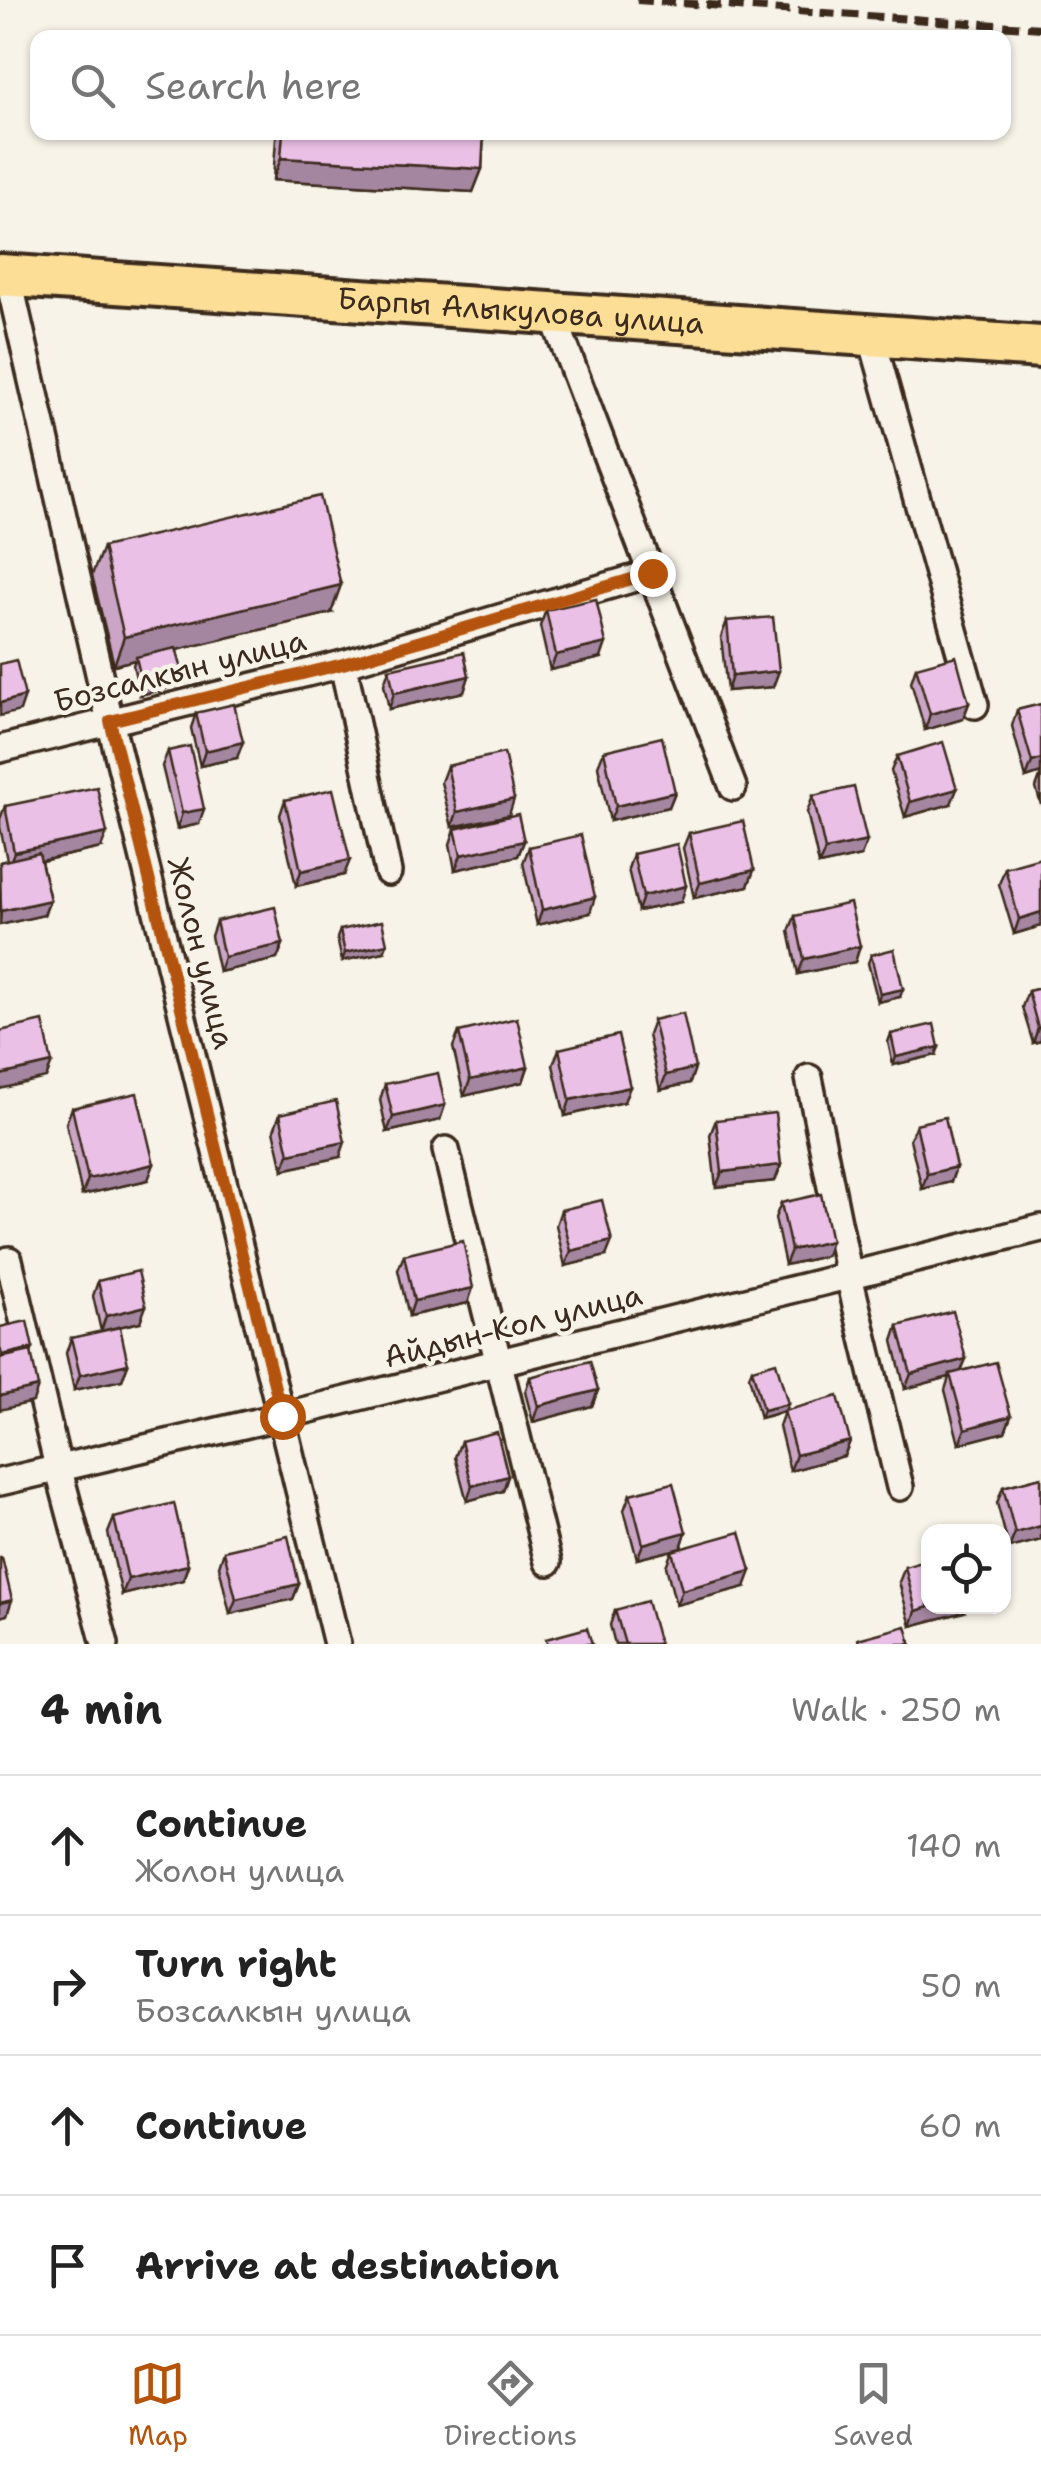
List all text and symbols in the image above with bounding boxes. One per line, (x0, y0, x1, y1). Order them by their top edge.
search box (30, 30, 1011, 140)
icon: search (65, 58, 120, 113)
text: Search here (145, 60, 362, 111)
street label: Барпы Алыкулова улица (336, 277, 706, 344)
route end (630, 551, 676, 597)
street label: Бозсалкын улица (49, 619, 311, 722)
street label: Жолон улица (158, 853, 245, 1053)
street label: Айдын-Кол улица (379, 1274, 647, 1377)
route start (260, 1394, 306, 1440)
map controls (921, 1524, 1011, 1614)
button: locate (921, 1524, 1011, 1614)
text: 4 min (40, 1681, 162, 1737)
text: Walk · 250 m (791, 1688, 1001, 1731)
text: Continue (135, 1798, 307, 1849)
icon: ahead (40, 1818, 95, 1873)
text: 140 m (906, 1824, 1001, 1867)
text: Жолон улица (135, 1849, 344, 1892)
text: Turn right (135, 1938, 337, 1989)
icon: right (40, 1958, 95, 2013)
text: 50 m (921, 1964, 1001, 2007)
text: Бозсалкын улица (135, 1989, 411, 2032)
icon: ahead (40, 2098, 95, 2153)
text: Continue (135, 2100, 307, 2151)
text: 60 m (919, 2104, 1001, 2147)
icon: arrive (40, 2238, 95, 2293)
text: Arrive at destination (135, 2240, 559, 2291)
tab: Map (128, 2356, 188, 2454)
tab: Directions (444, 2356, 577, 2454)
tab: Saved (833, 2356, 913, 2454)

